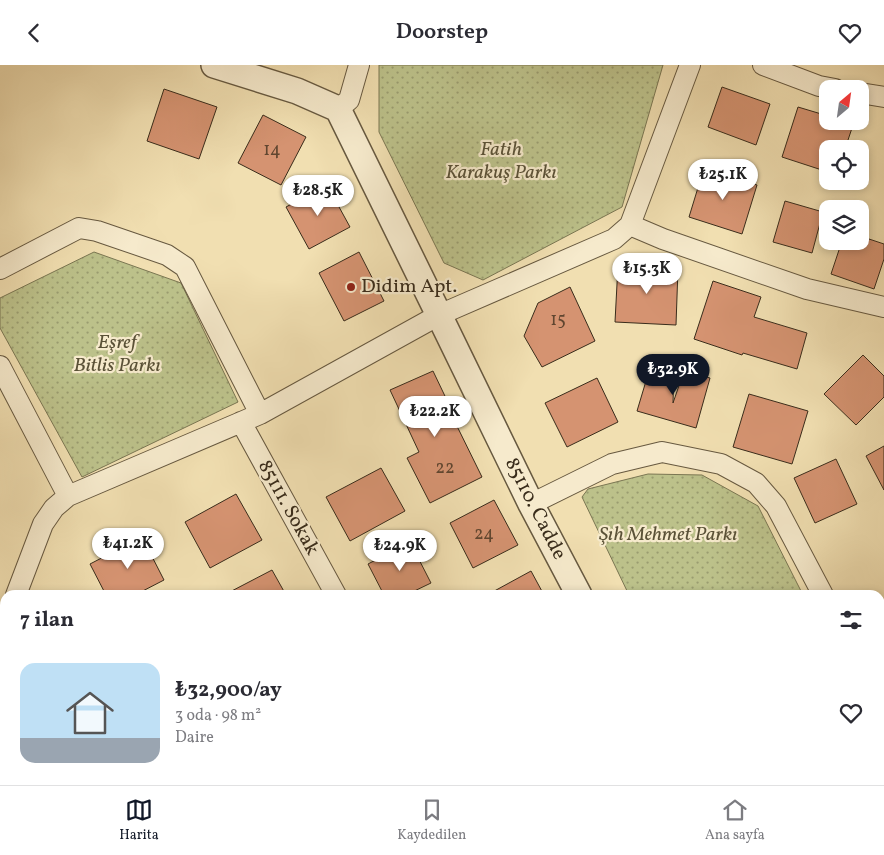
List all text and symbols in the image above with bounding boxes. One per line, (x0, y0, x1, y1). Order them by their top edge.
text: Doorstep (396, 17, 488, 48)
icon: back (20, 19, 48, 47)
icon: heart (836, 19, 864, 47)
north arrow (819, 80, 869, 130)
map controls (819, 80, 869, 250)
park label: Fatih Karakuş Parkı (445, 136, 557, 187)
house number: 14 (263, 138, 281, 163)
button: locate (819, 140, 869, 190)
pin: ₺25.1K (682, 159, 764, 201)
text: ₺25.1K (699, 164, 747, 186)
pin: ₺28.5K (277, 175, 359, 217)
text: ₺28.5K (293, 180, 343, 202)
button: layers (819, 200, 869, 250)
pin: ₺15.3K (606, 253, 688, 295)
text: ₺15.3K (623, 258, 671, 280)
place label: Didim Apt. (361, 273, 457, 301)
marker: Didim Apt. (345, 281, 357, 293)
house number: 15 (550, 308, 566, 333)
park label: Eşref Bitlis Parkı (74, 329, 160, 380)
pin: ₺32.9K (632, 353, 714, 396)
text: ₺32.9K (648, 359, 698, 381)
pin: ₺22.2K (394, 395, 476, 438)
text: ₺22.2K (410, 401, 460, 423)
street label: 85110. Cadde (497, 453, 573, 565)
street label: 85111. Sokak (250, 455, 326, 561)
house number: 22 (435, 456, 455, 481)
park label: Şıh Mehmet Parkı (599, 521, 737, 549)
house number: 24 (474, 522, 494, 547)
pin: ₺41.2K (87, 527, 169, 570)
pin: ₺24.9K (359, 529, 441, 572)
text: ₺41.2K (103, 533, 153, 555)
text: ₺24.9K (374, 535, 426, 557)
text: 7 ilan (20, 606, 74, 635)
icon: filters (837, 606, 865, 634)
text: ₺32,900/ay (175, 676, 282, 705)
icon: home (60, 683, 120, 743)
icon: heart (837, 699, 865, 727)
text: 3 oda · 98 m² (175, 705, 261, 727)
text: Daire (175, 727, 214, 749)
tab: Harita (119, 796, 159, 845)
tab: Kaydedilen (397, 796, 466, 845)
tab: Ana sayfa (705, 796, 765, 845)

